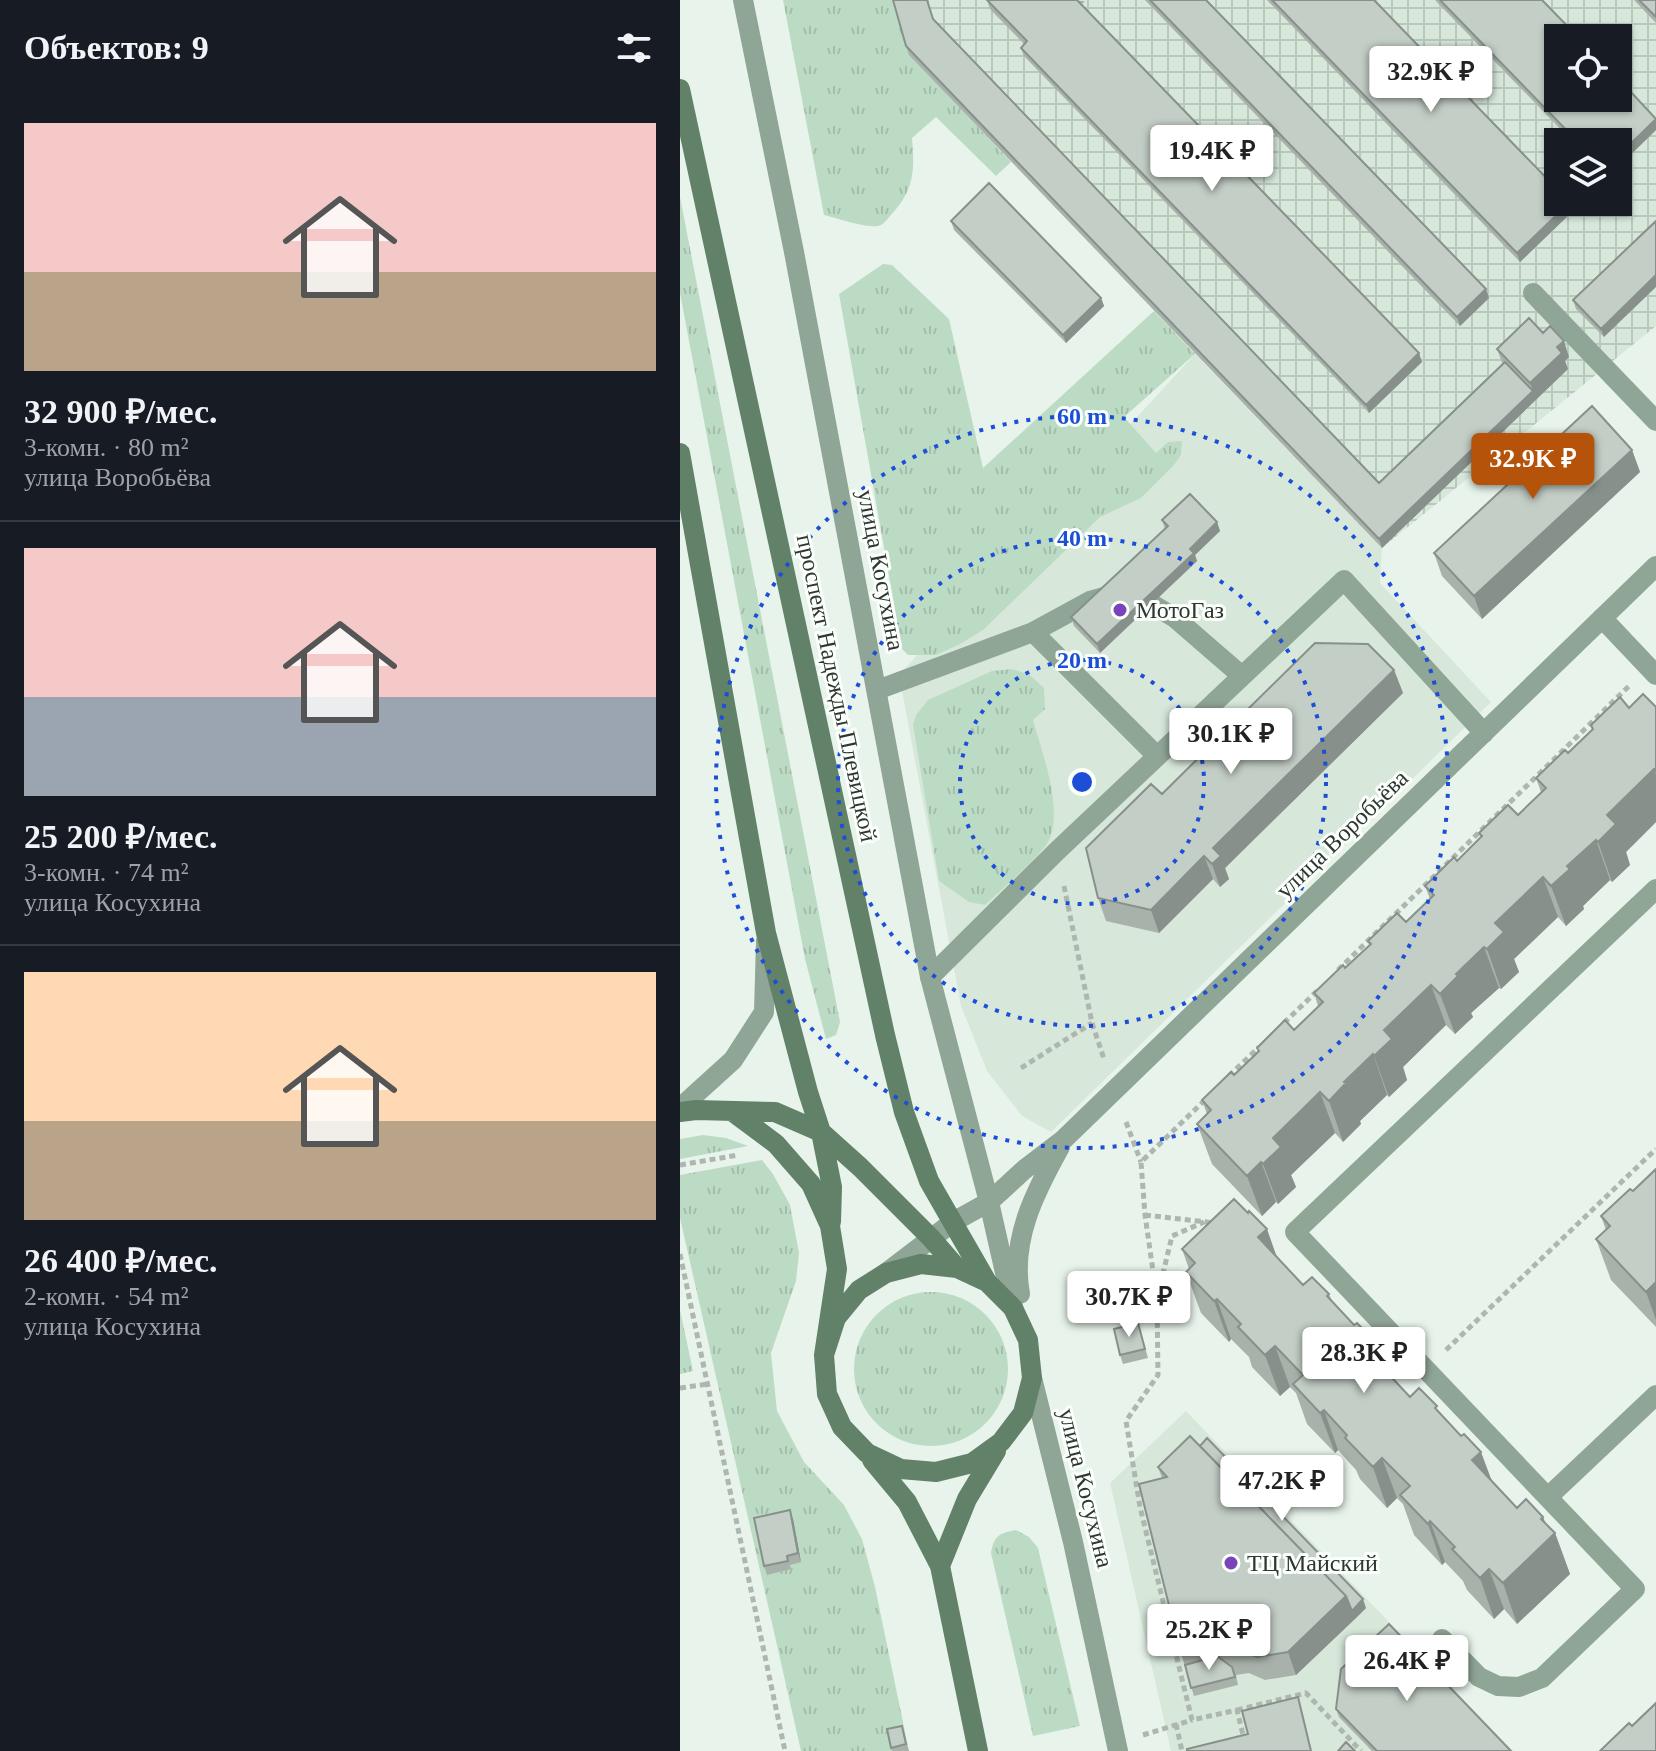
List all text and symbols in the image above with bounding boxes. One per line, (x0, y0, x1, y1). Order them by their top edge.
map controls (1544, 24, 1632, 216)
button: locate (1544, 24, 1632, 112)
icon: filters (612, 26, 656, 70)
text: Объектов: 9 (24, 29, 209, 66)
pin: 32.9K ₽ (1357, 46, 1505, 114)
text: 32.9K ₽ (1387, 57, 1475, 86)
pin: 19.4K ₽ (1138, 125, 1286, 193)
button: layers (1544, 128, 1632, 216)
text: 19.4K ₽ (1168, 136, 1256, 165)
icon: home (268, 175, 412, 319)
text: 32 900 ₽/мес. (24, 393, 218, 430)
text: 60 m (1057, 403, 1107, 429)
text: 3-комн. · 80 m² (24, 433, 189, 462)
pin: 32.9K ₽ (1459, 433, 1607, 501)
text: 32.9K ₽ (1489, 444, 1577, 473)
text: улица Воробьёва (24, 463, 211, 492)
street label: улица Косухина (853, 487, 909, 653)
text: 40 m (1057, 525, 1107, 551)
street label: проспект Надежды Плевицкой (792, 532, 882, 844)
place label: МотоГаз (1136, 597, 1224, 623)
icon: home (268, 600, 412, 744)
marker: МотоГаз (1111, 601, 1129, 619)
text: 20 m (1057, 647, 1107, 673)
pin: 30.1K ₽ (1157, 708, 1305, 776)
text: 30.1K ₽ (1187, 719, 1275, 748)
street label: улица Воробьёва (1271, 764, 1413, 903)
centre of rings (1068, 768, 1096, 796)
text: 25 200 ₽/мес. (24, 818, 218, 855)
text: 3-комн. · 74 m² (24, 858, 189, 887)
text: улица Косухина (24, 888, 201, 917)
icon: home (268, 1024, 412, 1168)
text: 26 400 ₽/мес. (24, 1242, 218, 1279)
pin: 30.7K ₽ (1055, 1271, 1203, 1339)
text: 2-комн. · 54 m² (24, 1282, 189, 1311)
text: 30.7K ₽ (1085, 1282, 1173, 1311)
text: улица Косухина (24, 1312, 201, 1341)
pin: 28.3K ₽ (1290, 1327, 1438, 1395)
text: 28.3K ₽ (1320, 1338, 1408, 1367)
street label: улица Косухина (1054, 1406, 1118, 1571)
pin: 47.2K ₽ (1208, 1455, 1356, 1523)
text: 47.2K ₽ (1238, 1466, 1326, 1495)
place label: ТЦ Майский (1247, 1550, 1378, 1576)
marker: ТЦ Майский (1222, 1554, 1240, 1572)
pin: 25.2K ₽ (1135, 1604, 1283, 1672)
text: 25.2K ₽ (1165, 1615, 1253, 1644)
pin: 26.4K ₽ (1333, 1635, 1481, 1703)
text: 26.4K ₽ (1363, 1646, 1451, 1675)

